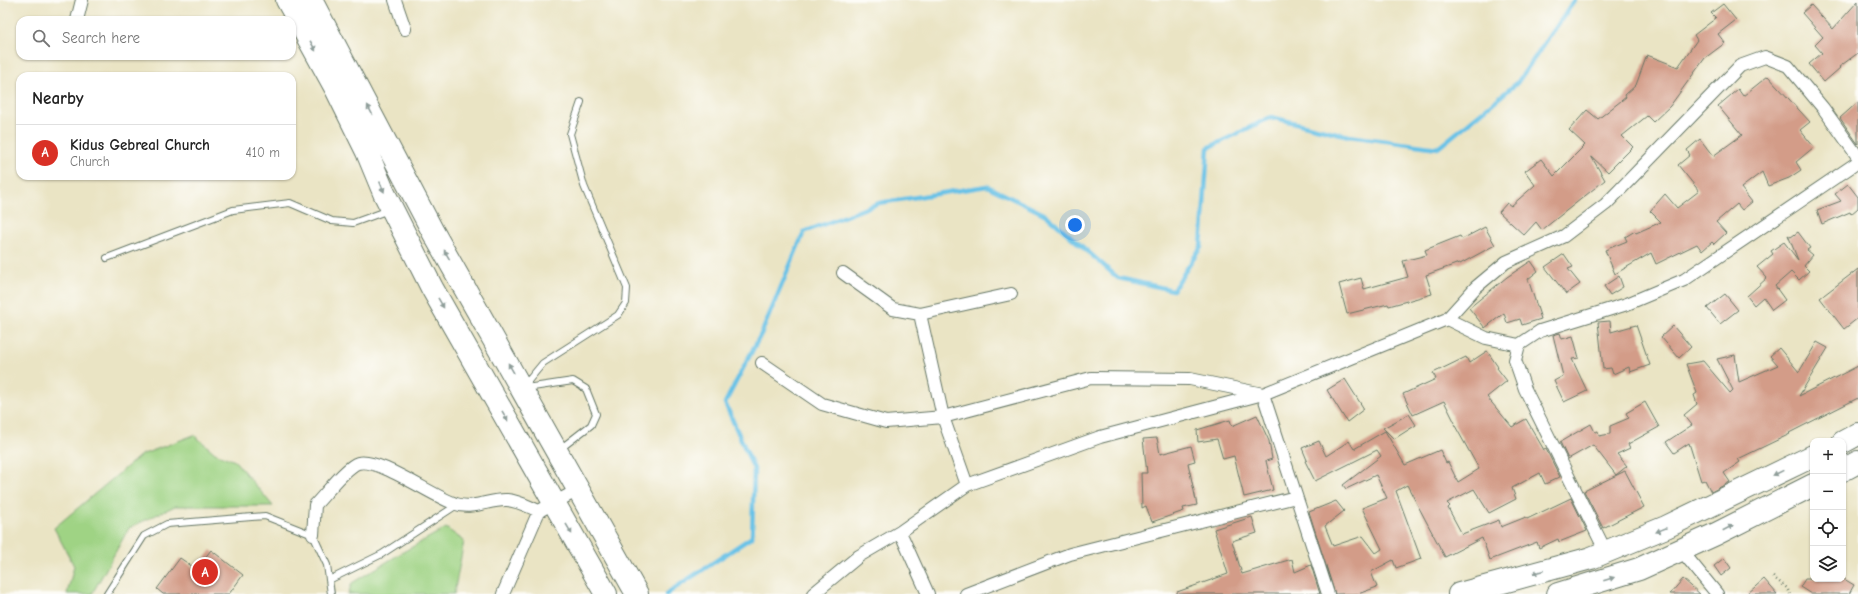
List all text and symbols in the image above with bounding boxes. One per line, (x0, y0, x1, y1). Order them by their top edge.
search box (16, 16, 296, 60)
icon: search (30, 27, 52, 49)
text: Search here (62, 29, 140, 47)
one-way arrow (309, 41, 316, 52)
text: Nearby (32, 89, 83, 108)
one-way arrow (367, 104, 374, 116)
text: Kidus Gebreal Church (70, 136, 210, 154)
text: A (41, 145, 49, 160)
text: 410 m (246, 145, 280, 160)
text: Church (70, 154, 110, 169)
one-way arrow (379, 182, 385, 193)
your location (1065, 215, 1085, 235)
one-way arrow (443, 249, 450, 261)
one-way arrow (437, 297, 444, 309)
one-way arrow (508, 362, 515, 374)
one-way arrow (502, 410, 508, 422)
map controls (1810, 438, 1846, 582)
button: + (1810, 438, 1846, 474)
one-way arrow (1772, 470, 1784, 476)
button: − (1810, 474, 1846, 510)
button: locate (1810, 510, 1846, 546)
one-way arrow (566, 523, 573, 535)
one-way arrow (1722, 525, 1734, 531)
one-way arrow (1654, 527, 1666, 533)
button: layers (1810, 546, 1846, 582)
pin: A (192, 557, 218, 587)
one-way arrow (1532, 569, 1544, 575)
one-way arrow (1603, 576, 1615, 582)

